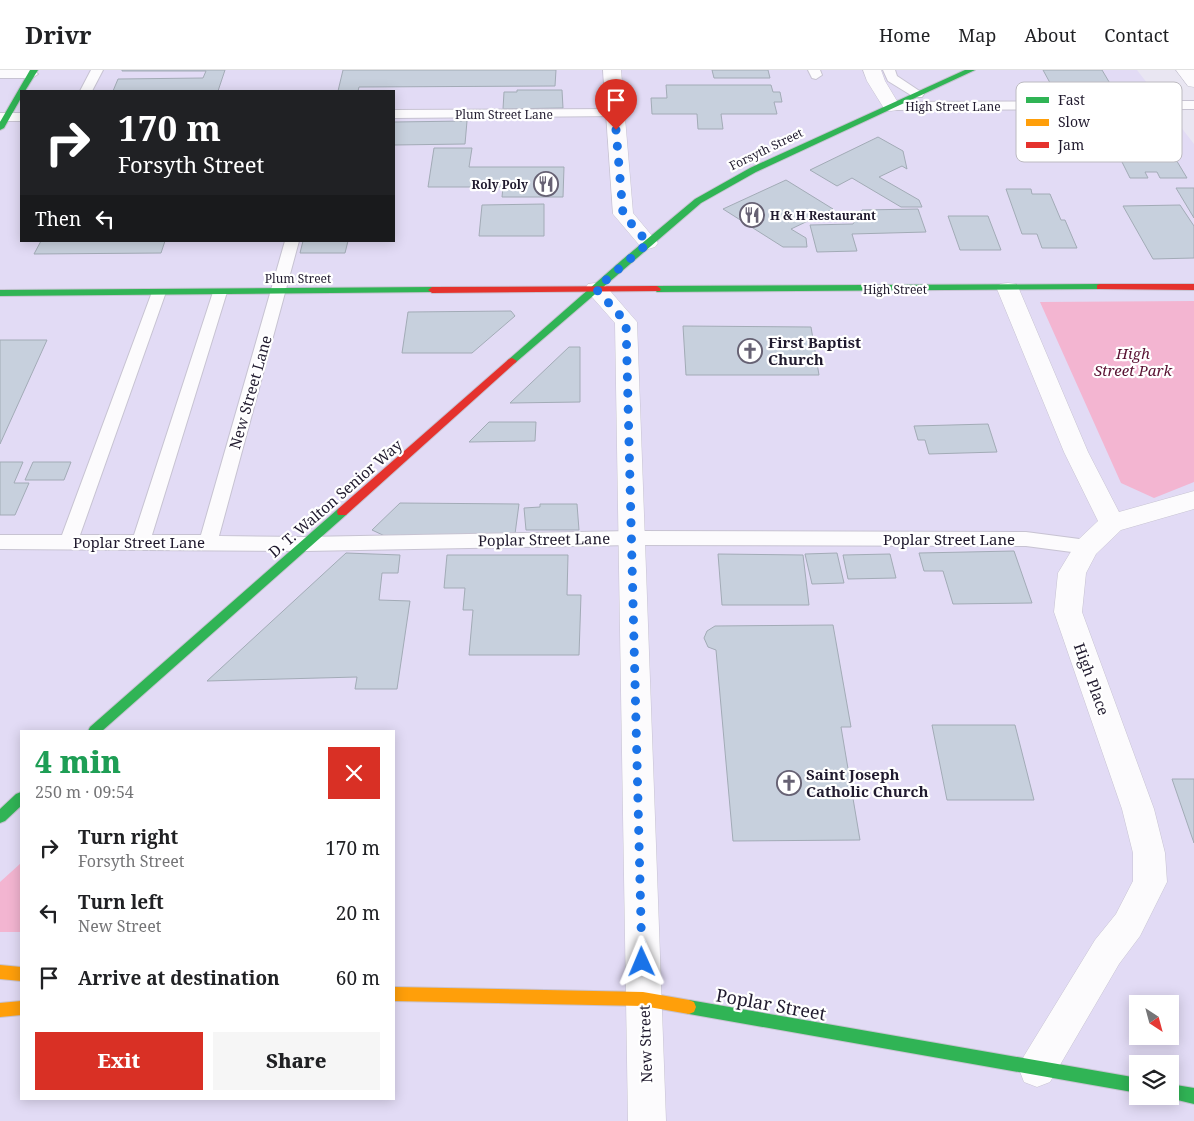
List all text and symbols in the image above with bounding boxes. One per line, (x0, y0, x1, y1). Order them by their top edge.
text: Drivr (25, 18, 92, 51)
text: Home (879, 23, 930, 47)
text: Map (958, 23, 996, 47)
text: About (1024, 23, 1076, 47)
text: Contact (1104, 23, 1169, 47)
pin (595, 79, 637, 130)
legend (1016, 82, 1182, 162)
icon: arrive (602, 86, 630, 114)
text: Fast (1058, 90, 1085, 109)
street label: High Street Lane (905, 98, 1001, 115)
text: 170 m (118, 104, 221, 151)
street label: Plum Street Lane (455, 106, 553, 123)
icon: right (35, 110, 100, 175)
text: Slow (1058, 112, 1091, 131)
street label: Forsyth Street (726, 124, 806, 174)
text: Jam (1057, 135, 1084, 154)
text: Forsyth Street (118, 149, 264, 179)
restaurant icon: Roly Poly (533, 171, 559, 197)
place label: Roly Poly (472, 176, 528, 193)
restaurant icon: H & H Restaurant (739, 202, 765, 228)
icon: left (91, 205, 119, 233)
text: Then (35, 206, 81, 232)
place label: H & H Restaurant (770, 207, 876, 224)
street label: Plum Street (265, 270, 331, 287)
street label: High Street (863, 281, 927, 298)
place label: First Baptist Church (768, 332, 861, 369)
street label: New Street Lane (224, 333, 276, 451)
church icon: First Baptist Church (737, 338, 763, 364)
park label: High Street Park (1094, 343, 1173, 380)
street label: D. T. Walton Senior Way (264, 434, 406, 562)
street label: Poplar Street Lane (478, 528, 610, 550)
street label: Poplar Street Lane (883, 529, 1015, 549)
street label: Poplar Street Lane (73, 532, 205, 552)
street label: High Place (1070, 640, 1114, 718)
text: 4 min (35, 741, 121, 782)
button: close (328, 747, 380, 799)
place label: Saint Joseph Catholic Church (806, 764, 929, 801)
church icon: Saint Joseph Catholic Church (776, 770, 802, 796)
text: 250 m · 09:54 (35, 781, 134, 803)
text: Turn right (78, 824, 178, 850)
icon: right (35, 834, 63, 862)
text: 170 m (325, 835, 380, 861)
text: Forsyth Street (78, 850, 184, 872)
text: Turn left (78, 889, 164, 915)
icon: left (35, 899, 63, 927)
text: 20 m (336, 900, 380, 926)
text: New Street (78, 915, 161, 937)
position arrow (615, 935, 667, 987)
icon: arrive (35, 964, 63, 992)
text: Arrive at destination (78, 965, 280, 991)
text: 60 m (336, 965, 380, 991)
street label: Poplar Street (714, 983, 828, 1025)
north arrow (1129, 995, 1179, 1045)
map controls (1129, 995, 1179, 1105)
street label: New Street (634, 1005, 656, 1083)
button: Exit (35, 1032, 203, 1090)
button: Share (213, 1032, 380, 1090)
button: layers (1129, 1055, 1179, 1105)

